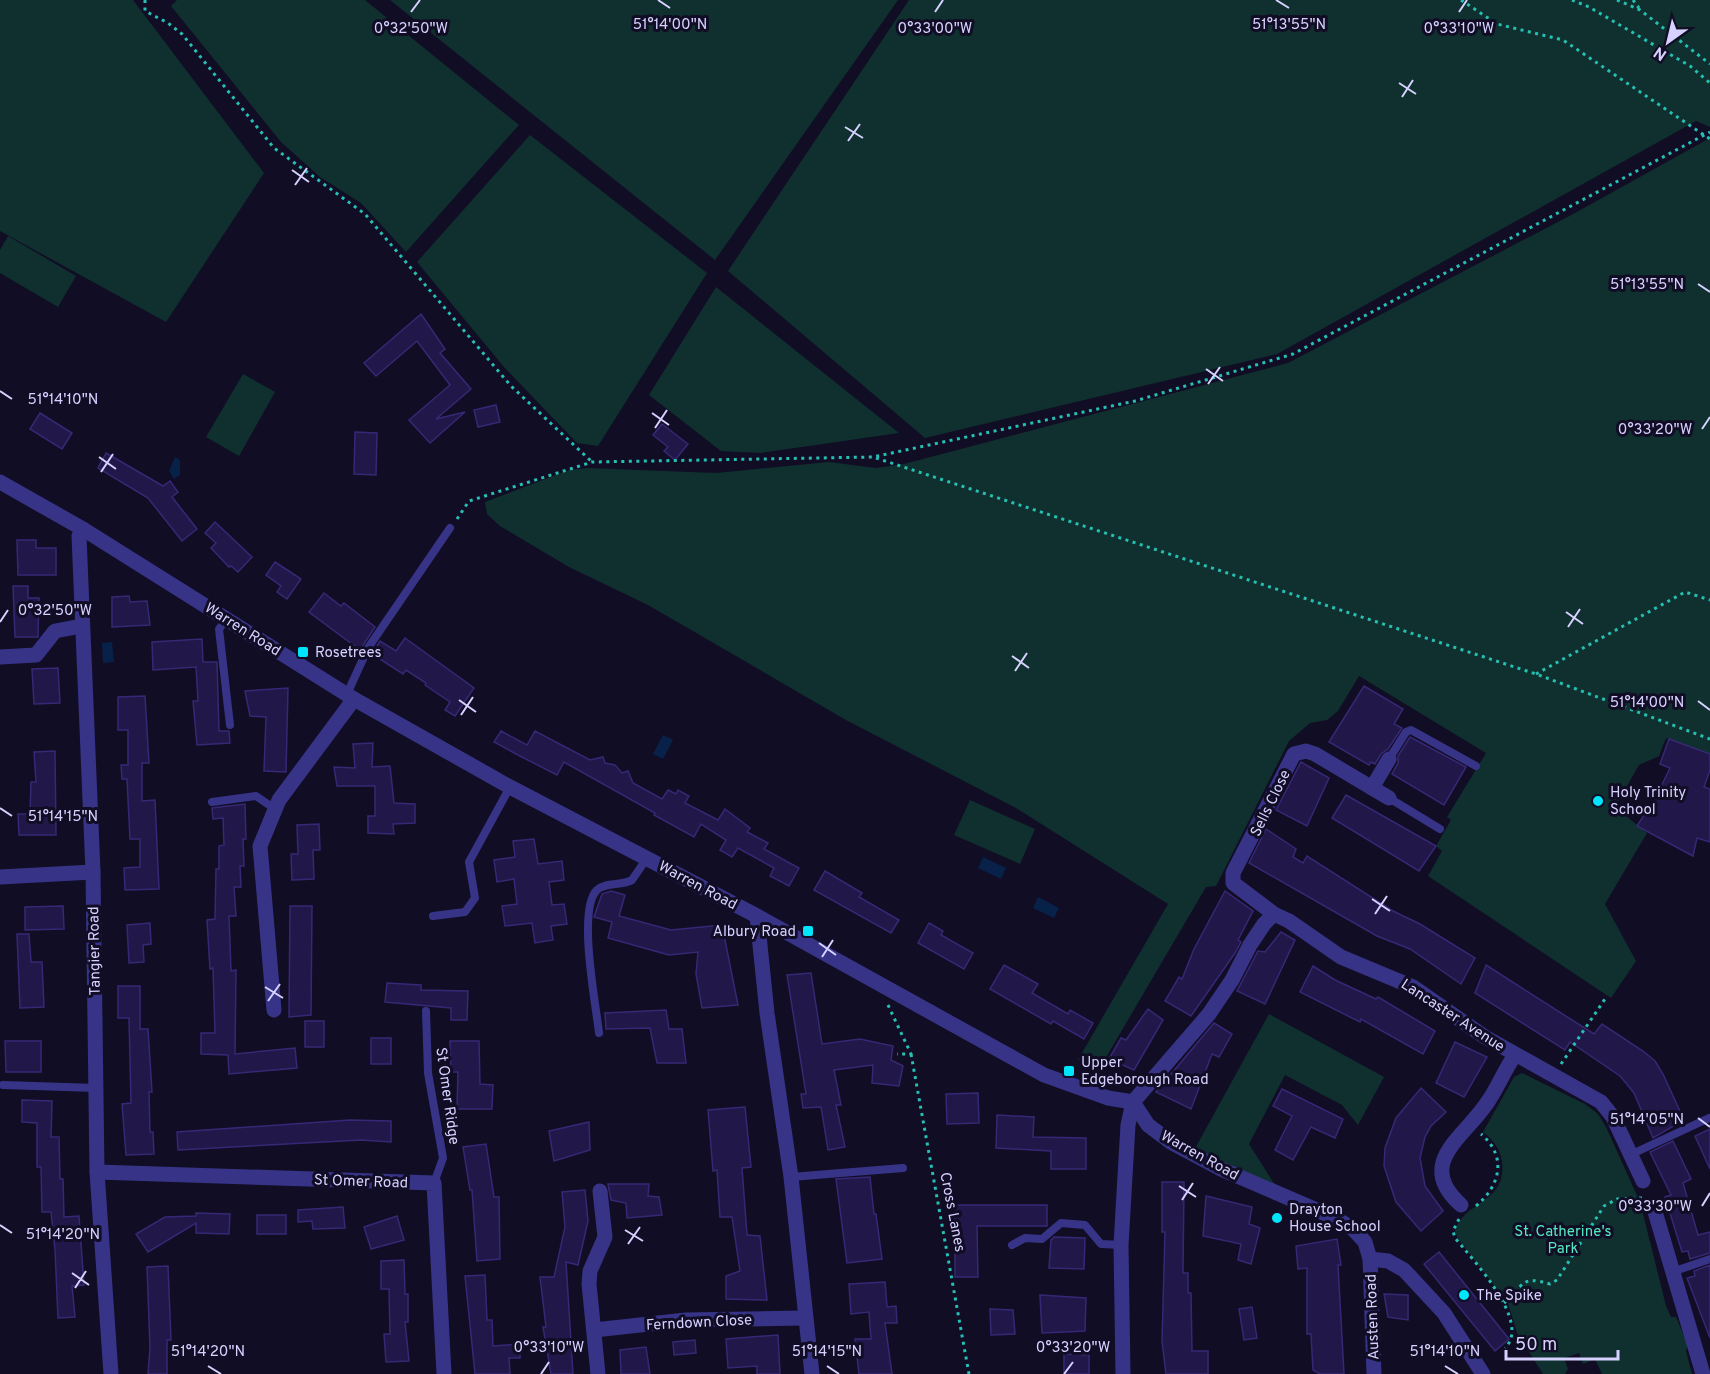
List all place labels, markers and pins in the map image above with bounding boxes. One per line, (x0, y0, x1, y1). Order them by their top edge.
place label: Rosetrees (315, 644, 381, 663)
marker: Rosetrees (296, 645, 310, 659)
place label: Holy Trinity School (1610, 784, 1686, 820)
marker: Holy Trinity School (1591, 794, 1605, 808)
place label: Albury Road (713, 923, 796, 942)
marker: Albury Road (801, 924, 815, 938)
place label: Upper Edgeborough Road (1081, 1054, 1209, 1090)
marker: Upper Edgeborough Road (1062, 1064, 1076, 1078)
place label: Drayton House School (1289, 1201, 1381, 1237)
marker: Drayton House School (1270, 1211, 1284, 1225)
place label: The Spike (1476, 1287, 1542, 1306)
marker: The Spike (1457, 1288, 1471, 1302)

